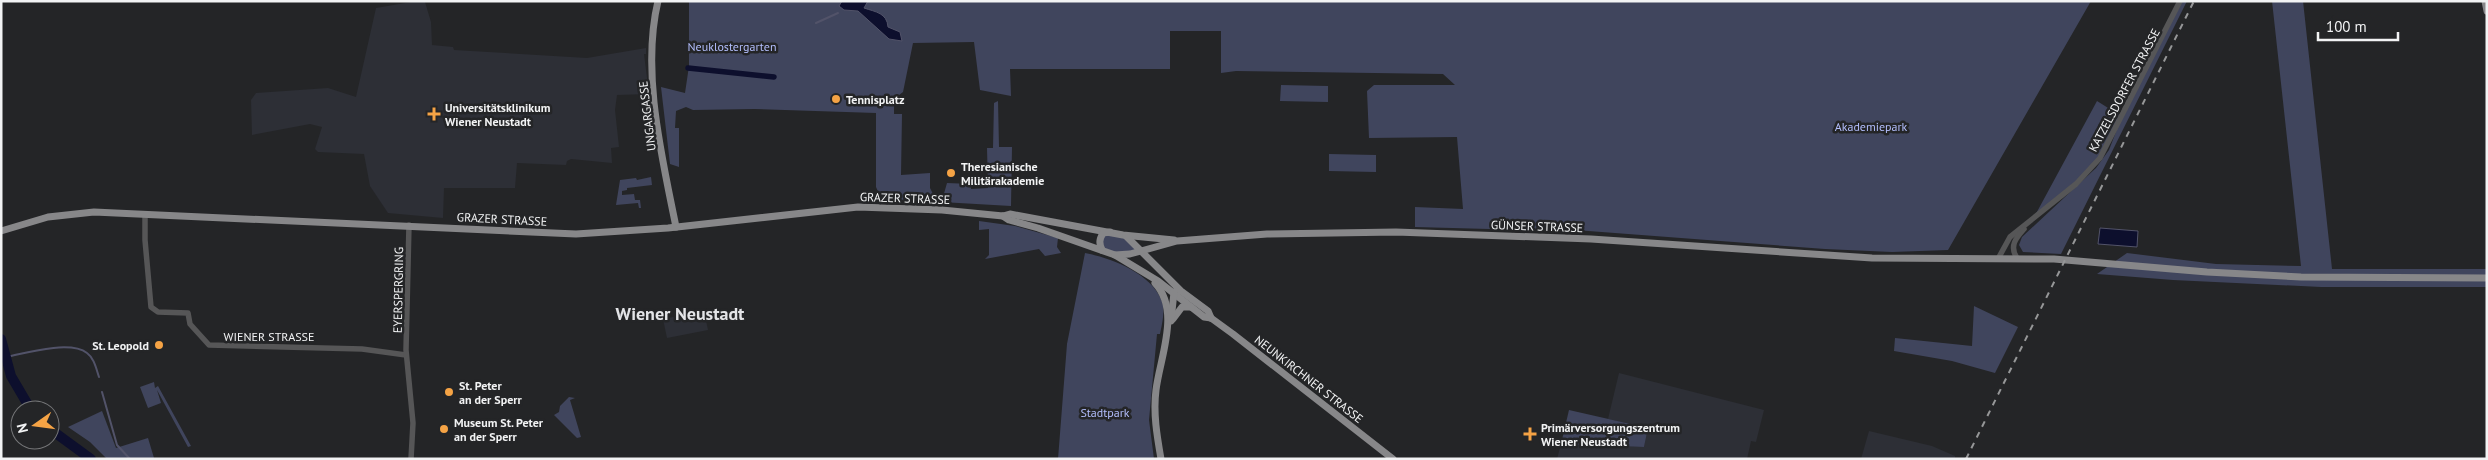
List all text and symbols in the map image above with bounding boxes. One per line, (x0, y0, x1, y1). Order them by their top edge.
scale bar (2318, 10, 2398, 42)
text: 100 m (2326, 17, 2367, 36)
street label: KATZELSDORFER STRASSE (2085, 26, 2163, 154)
park label: Neuklostergarten (688, 39, 776, 54)
street label: UNGARGASSE (635, 80, 659, 152)
place label: Tennisplatz (846, 92, 905, 107)
marker: Tennisplatz (830, 93, 842, 105)
place label: Universitätsklinikum Wiener Neustadt (445, 100, 551, 129)
marker: Universitätsklinikum Wiener Neustadt (427, 107, 441, 121)
park label: Akademiepark (1835, 119, 1908, 134)
place label: Theresianische Militärakademie (961, 159, 1044, 188)
marker: Theresianische Militärakademie (945, 167, 957, 179)
street label: GRAZER STRASSE (860, 189, 950, 207)
street label: GRAZER STRASSE (456, 209, 548, 229)
street label: GÜNSER STRASSE (1491, 217, 1583, 235)
street label: EYERSPERGRING (390, 247, 406, 333)
district label: Wiener Neustadt (616, 302, 745, 325)
street label: WIENER STRASSE (224, 329, 314, 344)
street label: NEUNKIRCHNER STRASSE (1252, 332, 1366, 426)
place label: St. Leopold (92, 338, 149, 353)
marker: St. Leopold (153, 339, 165, 351)
place label: St. Peter an der Sperr (459, 378, 522, 407)
marker: St. Peter an der Sperr (443, 386, 455, 398)
north arrow (10, 400, 60, 450)
park label: Stadtpark (1080, 405, 1130, 420)
place label: Museum St. Peter an der Sperr (454, 415, 544, 444)
place label: Primärversorgungszentrum Wiener Neustadt (1541, 420, 1680, 449)
text: N (13, 422, 32, 435)
marker: Museum St. Peter an der Sperr (438, 423, 450, 435)
marker: Primärversorgungszentrum Wiener Neustadt (1523, 427, 1537, 441)

